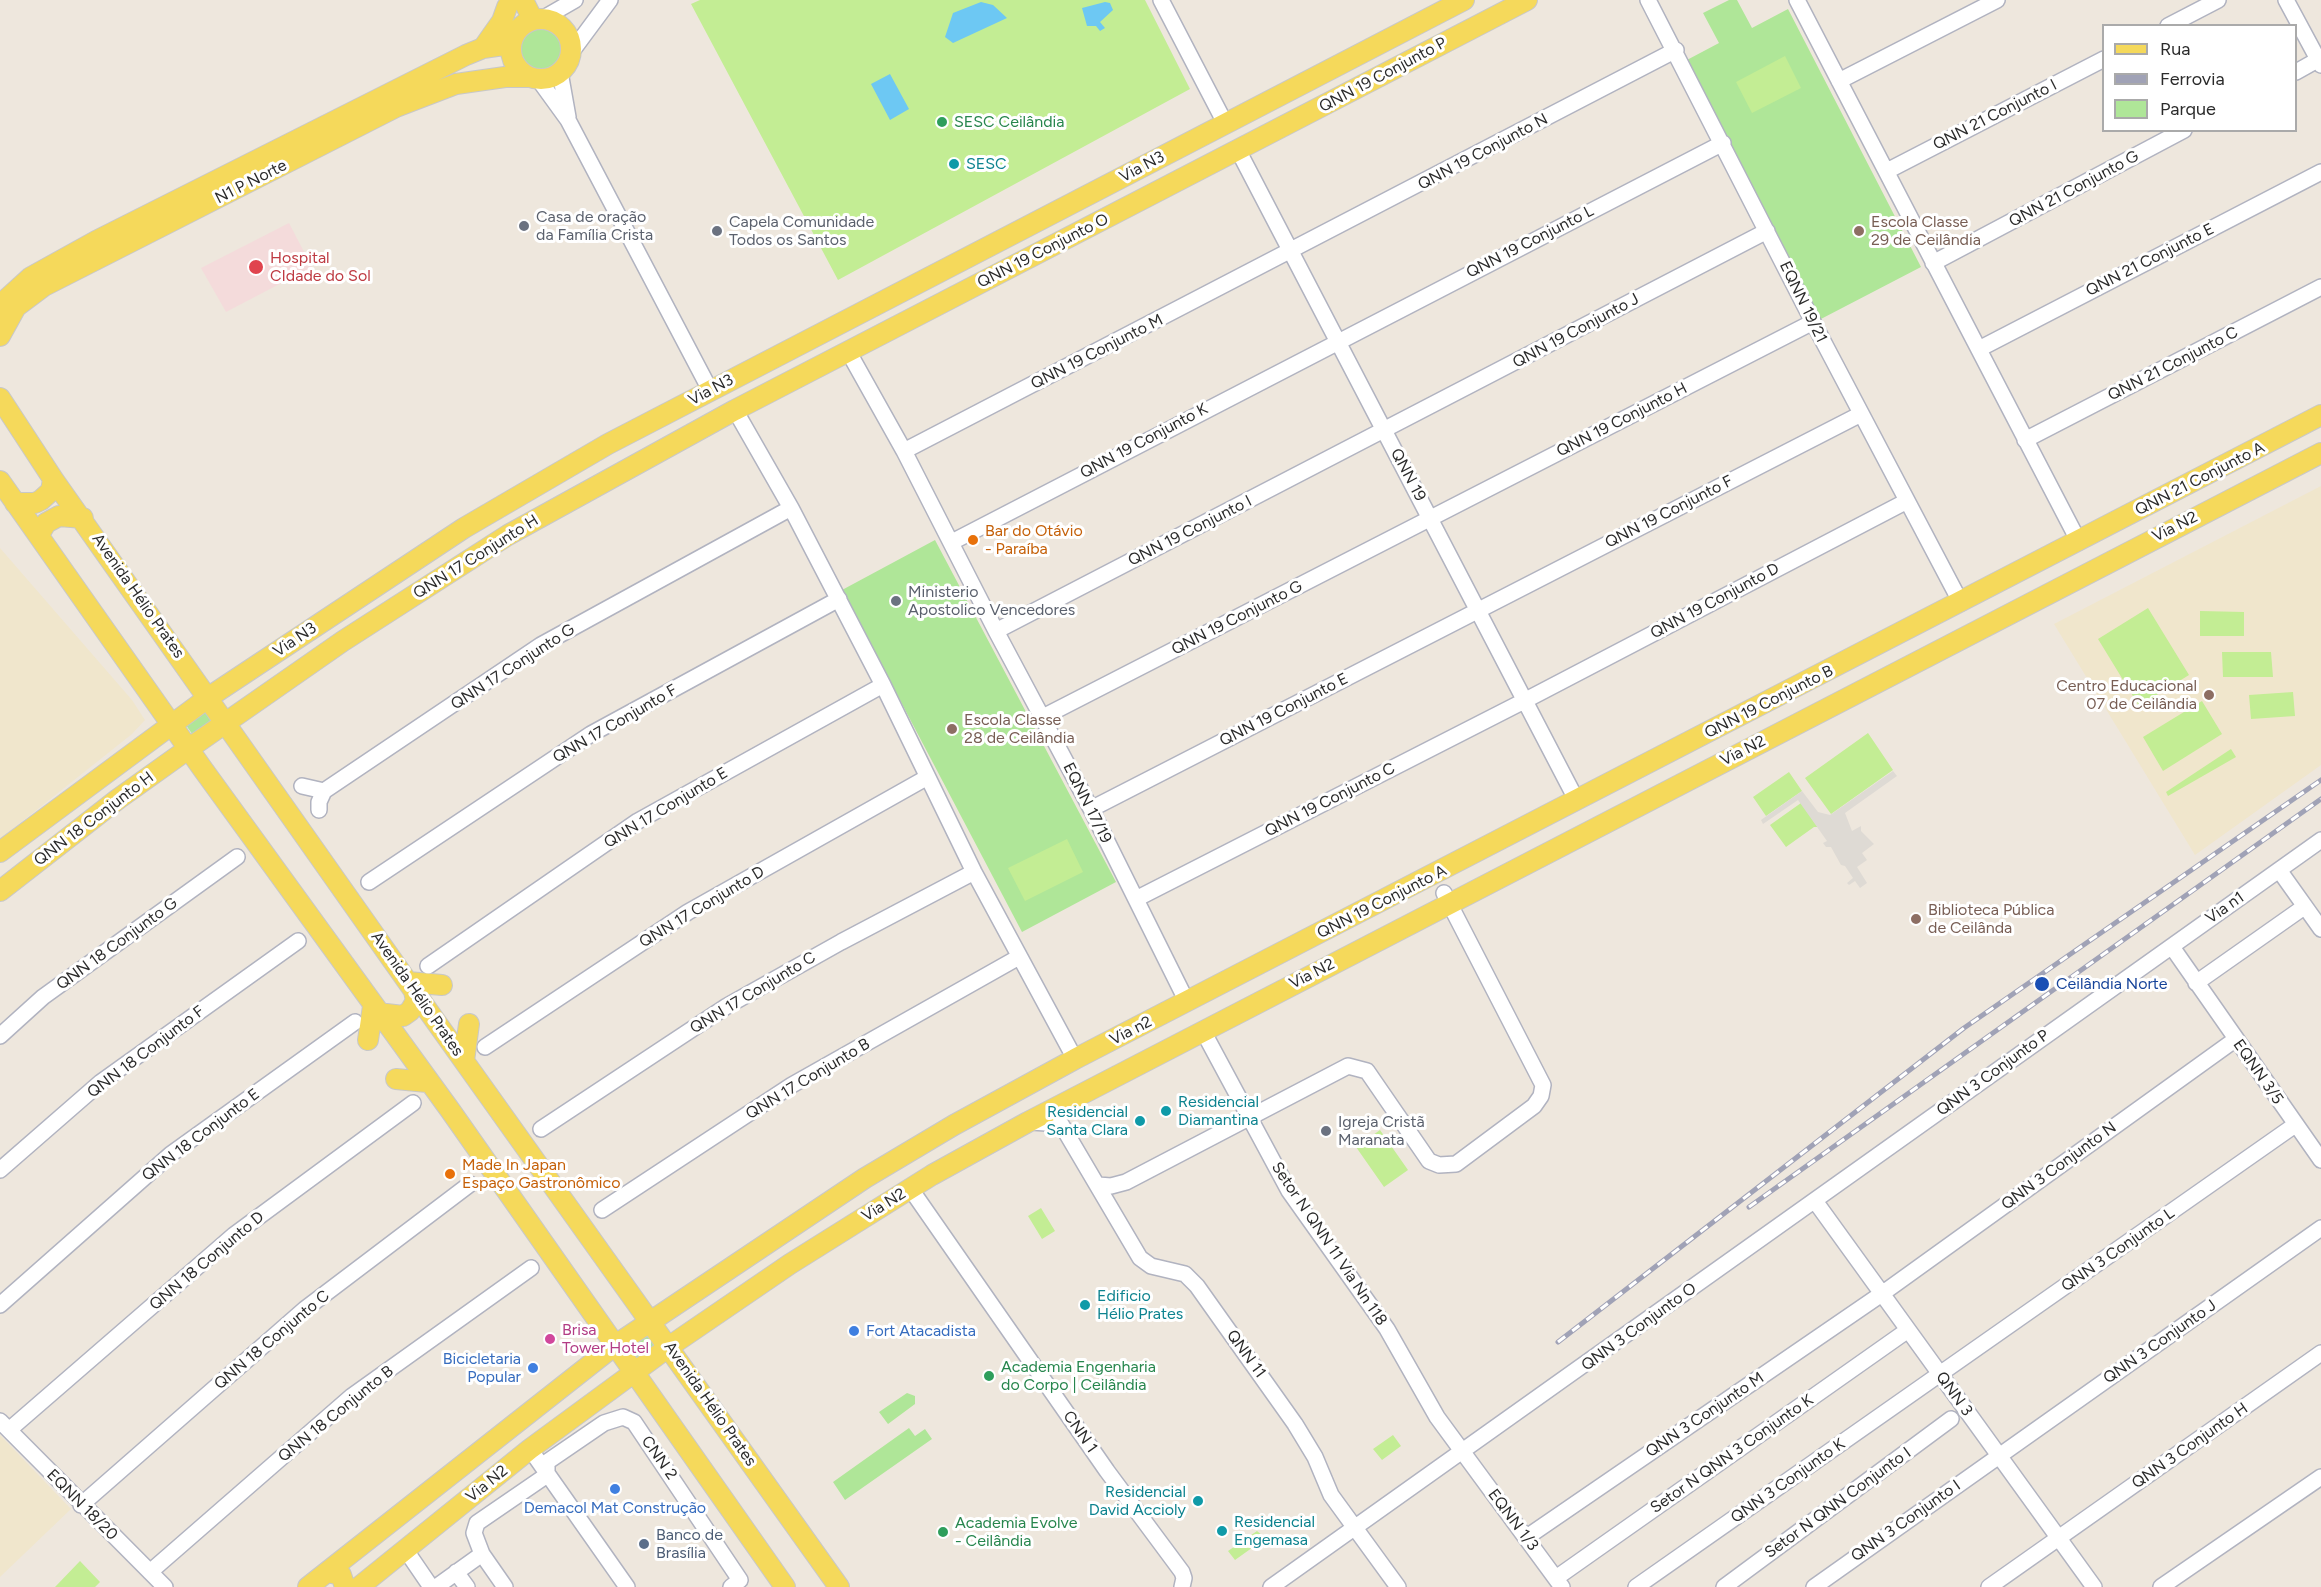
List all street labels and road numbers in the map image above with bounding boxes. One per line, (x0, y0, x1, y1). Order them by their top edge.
street label: QNN 19 Conjunto P (1316, 33, 1450, 117)
street label: QNN 21 Conjunto I (1930, 76, 2060, 154)
street label: QNN 19 Conjunto N (1415, 110, 1551, 194)
street label: Via N3 (1116, 147, 1168, 187)
street label: QNN 21 Conjunto G (2006, 147, 2142, 231)
street label: N1 P Norte (212, 156, 290, 208)
street label: QNN 19 Conjunto L (1463, 202, 1597, 282)
street label: QNN 19 Conjunto O (974, 210, 1112, 292)
street label: QNN 21 Conjunto E (2083, 219, 2217, 301)
street label: EQNN 19/21 (1775, 258, 1831, 346)
street label: QNN 19 Conjunto J (1510, 290, 1642, 372)
street label: QNN 19 Conjunto M (1028, 310, 1166, 394)
street label: QNN 21 Conjunto C (2105, 323, 2241, 405)
street label: Via N3 (685, 370, 737, 410)
street label: QNN 19 Conjunto H (1553, 379, 1691, 461)
street label: QNN 19 Conjunto K (1077, 399, 1211, 483)
street label: QNN 21 Conjunto A (2132, 438, 2268, 520)
street label: QNN 19 (1386, 445, 1430, 505)
street label: QNN 19 Conjunto F (1602, 472, 1736, 552)
street label: QNN 19 Conjunto I (1125, 492, 1255, 570)
street label: Via N2 (2149, 507, 2201, 547)
street label: QNN 17 Conjunto H (410, 511, 542, 603)
street label: Avenida Hélio Prates (88, 530, 188, 662)
street label: QNN 19 Conjunto D (1647, 559, 1783, 643)
street label: QNN 19 Conjunto G (1168, 577, 1306, 659)
street label: Via N3 (270, 619, 320, 661)
street label: QNN 17 Conjunto G (448, 620, 578, 714)
street label: QNN 19 Conjunto B (1701, 661, 1837, 743)
street label: QNN 19 Conjunto E (1217, 669, 1351, 751)
street label: QNN 17 Conjunto F (549, 681, 681, 767)
street label: Via N2 (1717, 731, 1769, 771)
street label: QNN 19 Conjunto C (1262, 759, 1398, 841)
street label: EQNN 17/19 (1059, 760, 1115, 846)
street label: QNN 17 Conjunto E (601, 763, 731, 853)
street label: QNN 18 Conjunto H (30, 768, 158, 870)
street label: QNN 19 Conjunto A (1314, 861, 1450, 943)
street label: QNN 17 Conjunto D (636, 862, 768, 952)
street label: Via n1 (2202, 888, 2248, 928)
street label: QNN 18 Conjunto G (53, 894, 181, 994)
street label: Avenida Hélio Prates (367, 928, 467, 1060)
street label: QNN 17 Conjunto C (687, 948, 819, 1038)
street label: Via N2 (1286, 954, 1338, 994)
street label: QNN 18 Conjunto F (84, 1002, 208, 1102)
street label: Via n2 (1107, 1012, 1155, 1050)
street label: QNN 3 Conjunto P (1933, 1026, 2053, 1120)
street label: QNN 17 Conjunto B (743, 1034, 873, 1124)
street label: EQNN 3/5 (2229, 1036, 2287, 1108)
street label: QNN 18 Conjunto E (138, 1085, 264, 1185)
street label: QNN 3 Conjunto N (1998, 1118, 2120, 1214)
street label: Setor N QNN 11 Via Nn 118 (1267, 1159, 1391, 1329)
street label: Via N2 (858, 1184, 910, 1226)
street label: QNN 3 Conjunto L (2058, 1204, 2178, 1296)
street label: QNN 18 Conjunto D (146, 1207, 268, 1315)
street label: QNN 3 Conjunto O (1578, 1279, 1700, 1375)
street label: QNN 18 Conjunto C (211, 1286, 333, 1394)
street label: QNN 3 Conjunto J (2100, 1296, 2220, 1388)
street label: QNN 11 (1222, 1326, 1270, 1382)
street label: Avenida Hélio Prates (660, 1338, 760, 1470)
street label: QNN 18 Conjunto B (275, 1362, 397, 1466)
street label: QNN 3 Conjunto M (1642, 1368, 1768, 1462)
street label: QNN 3 (1932, 1368, 1976, 1420)
street label: Setor N QNN 3 Conjunto K (1647, 1390, 1817, 1518)
street label: QNN 3 Conjunto H (2128, 1399, 2252, 1493)
street label: CNN 1 (1059, 1407, 1101, 1457)
street label: CNN 2 (637, 1432, 681, 1484)
street label: QNN 3 Conjunto K (1727, 1434, 1849, 1528)
street label: Setor N QNN Conjunto I (1761, 1443, 1915, 1563)
street label: Via N2 (462, 1461, 512, 1507)
street label: EQNN 18/20 (42, 1465, 122, 1545)
street label: QNN 3 Conjunto I (1848, 1476, 1964, 1566)
street label: EQNN 1/3 (1484, 1485, 1542, 1555)

